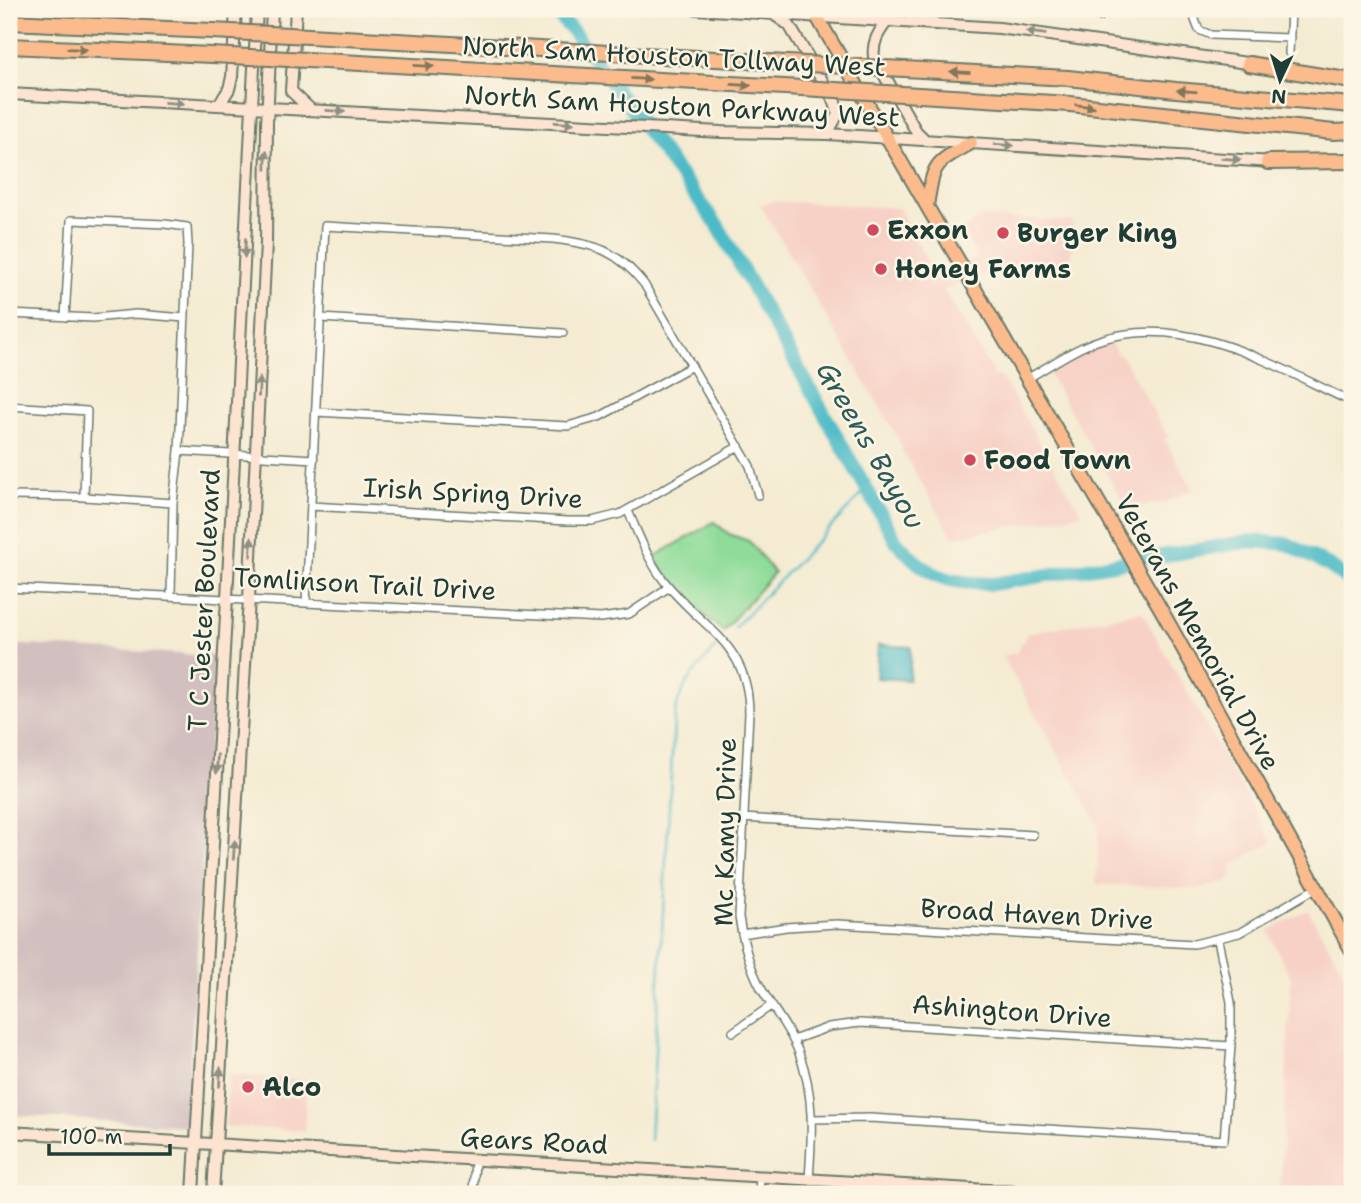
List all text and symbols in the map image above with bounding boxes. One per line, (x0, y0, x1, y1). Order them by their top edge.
street label: North Sam Houston Tollway West (461, 27, 887, 84)
one-way arrow (1025, 27, 1047, 38)
one-way arrow (66, 44, 88, 55)
north arrow (1246, 46, 1316, 116)
one-way arrow (413, 61, 435, 72)
one-way arrow (949, 67, 971, 78)
one-way arrow (630, 74, 652, 85)
street label: North Sam Houston Parkway West (463, 77, 901, 134)
one-way arrow (730, 79, 752, 90)
text: N (1270, 83, 1287, 109)
one-way arrow (1175, 85, 1197, 96)
one-way arrow (164, 97, 186, 108)
one-way arrow (1074, 100, 1096, 111)
one-way arrow (326, 106, 348, 117)
one-way arrow (553, 118, 575, 129)
one-way arrow (994, 140, 1016, 151)
one-way arrow (261, 149, 272, 171)
one-way arrow (1221, 154, 1243, 165)
place label: Exxon (887, 212, 968, 247)
place label: Burger King (1017, 215, 1177, 250)
marker: Exxon (865, 222, 881, 238)
marker: Burger King (995, 225, 1011, 241)
one-way arrow (240, 238, 251, 260)
place label: Honey Farms (895, 251, 1071, 286)
marker: Honey Farms (873, 261, 889, 277)
water label: Greens Bayou (808, 354, 934, 536)
one-way arrow (253, 376, 264, 398)
place label: Food Town (984, 442, 1131, 477)
marker: Food Town (962, 452, 978, 468)
street label: T C Jester Boulevard (179, 468, 228, 732)
street label: Irish Spring Drive (362, 469, 584, 516)
street label: Veterans Memorial Drive (1108, 487, 1289, 776)
one-way arrow (246, 535, 257, 557)
street label: Tomlinson Trail Drive (233, 559, 497, 608)
street label: Mc Kamy Drive (705, 737, 744, 927)
one-way arrow (212, 753, 223, 775)
one-way arrow (229, 839, 240, 861)
street label: Broad Haven Drive (919, 890, 1155, 937)
street label: Ashington Drive (911, 986, 1113, 1035)
one-way arrow (215, 1066, 226, 1088)
place label: Alco (262, 1069, 321, 1104)
marker: Alco (240, 1079, 256, 1095)
scale bar (49, 1112, 170, 1156)
street label: Gears Road (459, 1119, 609, 1162)
text: 100 m (60, 1123, 123, 1151)

